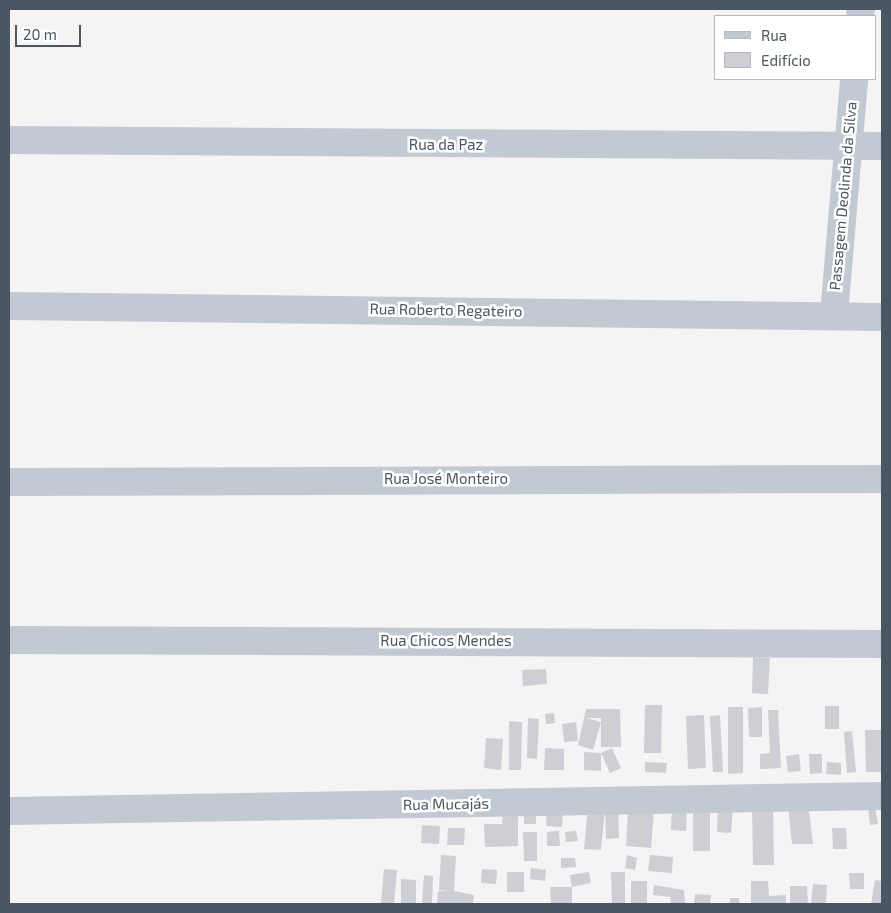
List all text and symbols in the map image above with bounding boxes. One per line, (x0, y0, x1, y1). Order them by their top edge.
scale bar (18, 15, 84, 47)
legend (714, 15, 876, 80)
text: 20 m (23, 25, 57, 43)
text: Rua (761, 26, 787, 44)
text: Edifício (761, 51, 811, 69)
street label: Passagem Deolinda da Silva (826, 101, 860, 291)
street label: Rua da Paz (409, 136, 483, 154)
street label: Rua Roberto Regateiro (369, 300, 523, 320)
street label: Rua José Monteiro (384, 470, 508, 488)
street label: Rua Chicos Mendes (380, 632, 512, 650)
street label: Rua Mucajás (403, 794, 489, 814)

